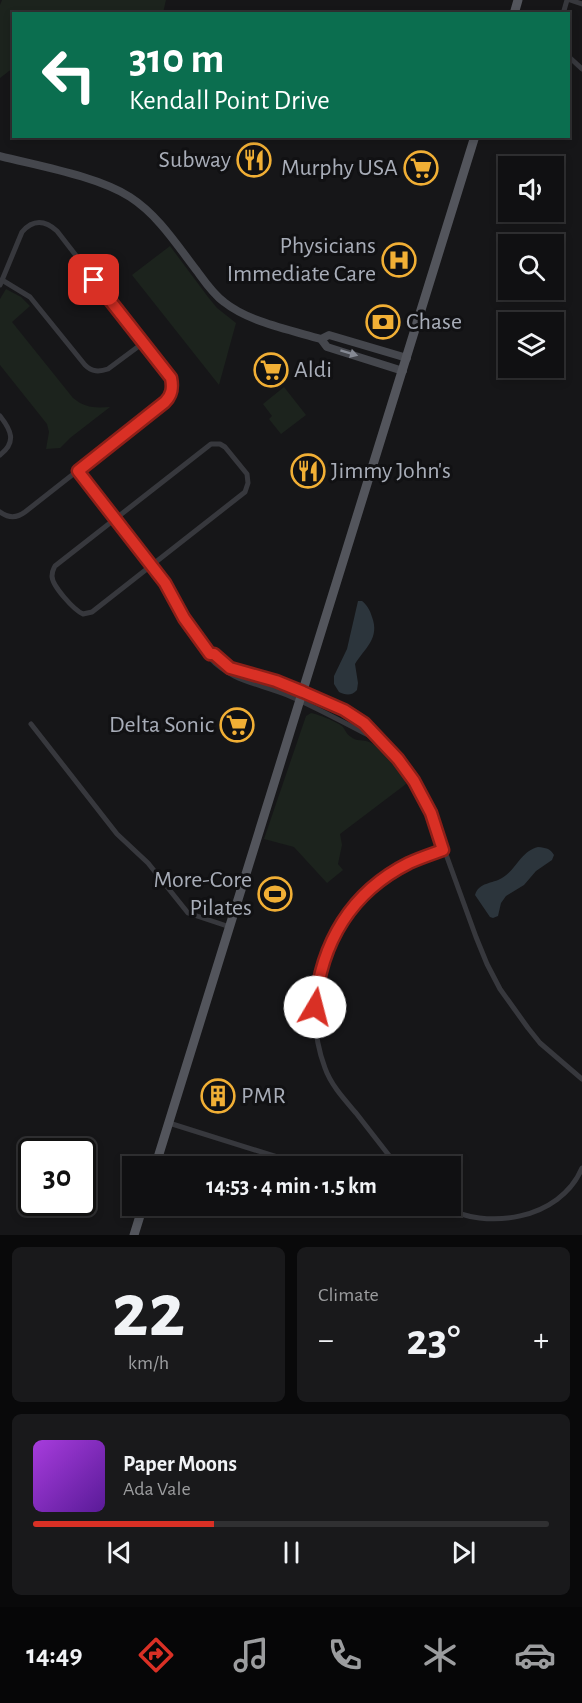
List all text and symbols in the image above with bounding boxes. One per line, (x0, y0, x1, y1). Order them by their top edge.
icon: left (30, 36, 108, 114)
text: 310 m (129, 38, 224, 80)
text: Kendall Point Drive (129, 87, 330, 114)
restaurant icon: Subway (236, 142, 272, 178)
place label: Subway (159, 148, 231, 172)
supermarket icon: Murphy USA (403, 150, 439, 186)
place label: Murphy USA (281, 156, 398, 180)
map controls (498, 156, 564, 378)
button: sound (498, 156, 564, 222)
place label: Physicians Immediate Care (227, 234, 376, 286)
button: search (498, 234, 564, 300)
hospital icon: Physicians Immediate Care (381, 242, 417, 278)
pin (68, 254, 119, 305)
icon: arrive (77, 263, 110, 296)
bank icon: Chase (365, 304, 401, 340)
place label: Chase (406, 310, 462, 334)
button: layers (498, 312, 564, 378)
one-way arrow (340, 349, 358, 359)
supermarket icon: Aldi (253, 352, 289, 388)
place label: Aldi (294, 358, 332, 382)
restaurant icon: Jimmy John's (290, 453, 326, 489)
place label: Jimmy John's (331, 459, 451, 483)
supermarket icon: Delta Sonic (219, 707, 255, 743)
place label: Delta Sonic (109, 713, 214, 737)
place label: More-Core Pilates (154, 868, 252, 920)
sports icon: More-Core Pilates (257, 876, 293, 912)
position arrow (283, 975, 347, 1039)
building icon: PMR (200, 1078, 236, 1114)
place label: PMR (241, 1084, 286, 1108)
speed limit sign: 30 (18, 1138, 96, 1216)
text: 14:53 · 4 min · 1.5 km (206, 1175, 377, 1197)
text: 22 (112, 1273, 185, 1351)
text: Climate (318, 1285, 379, 1305)
text: 23° (407, 1318, 460, 1363)
text: − (318, 1324, 334, 1357)
text: + (533, 1324, 549, 1357)
text: km/h (128, 1353, 169, 1373)
text: Paper Moons (123, 1453, 237, 1475)
text: Ada Vale (123, 1479, 191, 1499)
icon: previous (103, 1536, 136, 1569)
icon: pause (275, 1536, 308, 1569)
icon: next (447, 1536, 480, 1569)
icon: directions (135, 1634, 177, 1676)
icon: music (230, 1634, 272, 1676)
icon: phone (324, 1634, 366, 1676)
icon: climate (419, 1634, 461, 1676)
icon: car (514, 1634, 556, 1676)
text: 14:49 (26, 1641, 82, 1668)

